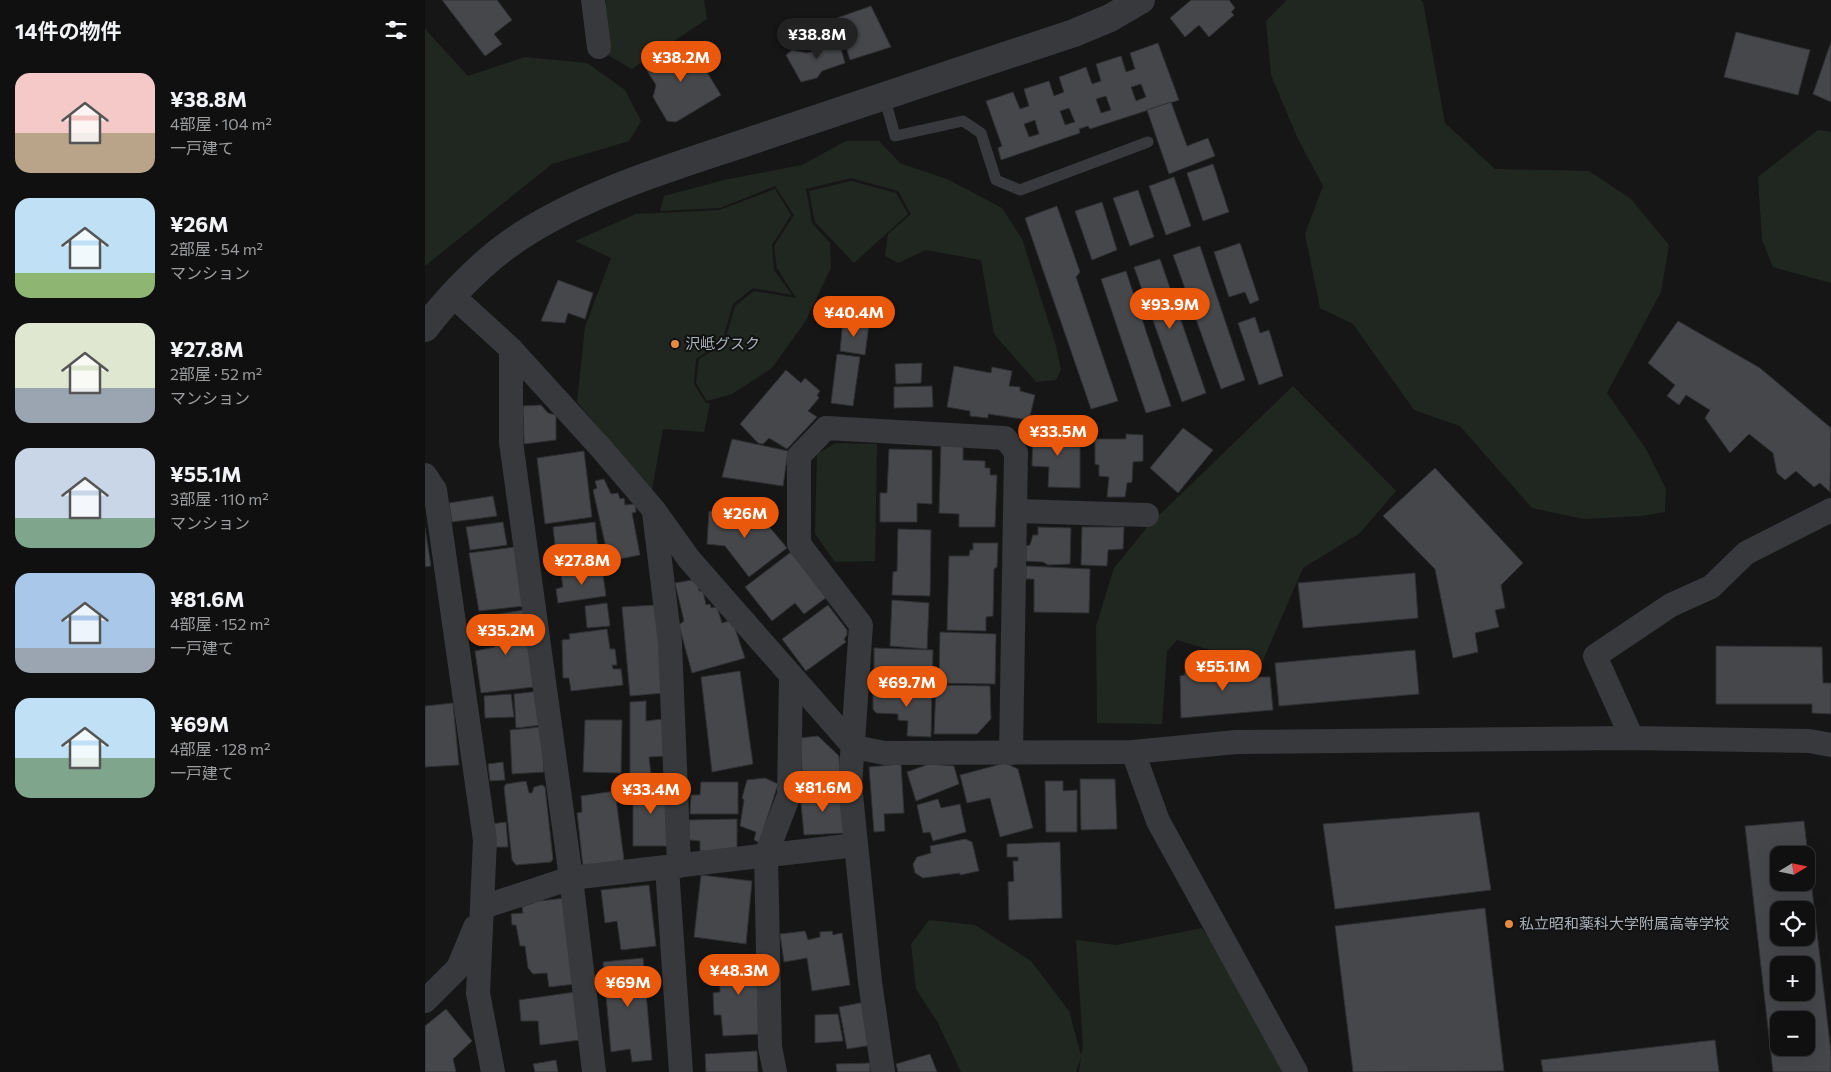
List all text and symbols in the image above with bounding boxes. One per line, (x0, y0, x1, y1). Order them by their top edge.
icon: filters (382, 16, 410, 44)
text: 14件の物件 (15, 18, 121, 43)
pin: ¥38.8M (776, 18, 858, 60)
text: ¥38.8M (788, 24, 846, 43)
pin: ¥38.2M (640, 41, 722, 83)
text: ¥38.2M (652, 47, 710, 66)
text: ¥38.8M (170, 86, 247, 111)
icon: home (55, 93, 115, 153)
text: 4部屋 · 104 m² (170, 114, 272, 133)
text: 一戸建て (170, 138, 234, 157)
text: ¥26M (170, 211, 229, 236)
icon: home (55, 218, 115, 278)
text: 2部屋 · 54 m² (170, 239, 263, 258)
text: マンション (170, 263, 250, 282)
pin: ¥93.9M (1129, 288, 1211, 330)
text: ¥93.9M (1141, 294, 1199, 313)
pin: ¥40.4M (813, 296, 895, 338)
text: ¥40.4M (824, 302, 884, 321)
place label: 沢岻グスク (685, 334, 760, 352)
text: ¥27.8M (170, 336, 244, 361)
marker: 沢岻グスク (669, 338, 681, 350)
icon: home (55, 343, 115, 403)
text: 2部屋 · 52 m² (170, 364, 262, 383)
text: マンション (170, 388, 250, 407)
pin: ¥33.5M (1017, 414, 1099, 457)
text: ¥33.5M (1029, 421, 1087, 440)
text: ¥55.1M (170, 461, 242, 486)
icon: home (55, 468, 115, 528)
text: 3部屋 · 110 m² (170, 489, 269, 508)
pin: ¥26M (715, 496, 775, 539)
text: ¥26M (723, 503, 767, 522)
text: マンション (170, 513, 250, 532)
pin: ¥27.8M (541, 544, 623, 586)
text: ¥27.8M (554, 550, 610, 569)
text: ¥81.6M (170, 586, 244, 611)
icon: home (55, 593, 115, 653)
text: 4部屋 · 152 m² (170, 614, 270, 633)
pin: ¥35.2M (465, 614, 547, 656)
text: ¥35.2M (477, 620, 535, 639)
text: 一戸建て (170, 638, 234, 657)
pin: ¥55.1M (1182, 650, 1264, 692)
text: ¥55.1M (1196, 656, 1250, 675)
pin: ¥69.7M (866, 666, 948, 708)
text: ¥69.7M (878, 672, 936, 691)
text: ¥69M (170, 711, 229, 736)
icon: home (55, 718, 115, 778)
text: 4部屋 · 128 m² (170, 739, 270, 758)
text: 一戸建て (170, 763, 234, 782)
pin: ¥81.6M (782, 770, 864, 813)
pin: ¥33.4M (610, 772, 692, 815)
text: ¥81.6M (795, 777, 851, 796)
text: ¥33.4M (622, 779, 680, 798)
north arrow (1770, 846, 1815, 891)
map controls (1770, 846, 1815, 1056)
button: locate (1770, 901, 1815, 946)
place label: 私立昭和薬科大学附属高等学校 (1519, 914, 1729, 932)
marker: 私立昭和薬科大学附属高等学校 (1503, 918, 1515, 930)
pin: ¥48.3M (698, 954, 780, 996)
button: + (1770, 956, 1815, 1001)
text: ¥48.3M (710, 960, 768, 979)
pin: ¥69M (598, 966, 658, 1008)
text: ¥69M (605, 972, 651, 991)
button: − (1770, 1011, 1815, 1056)

